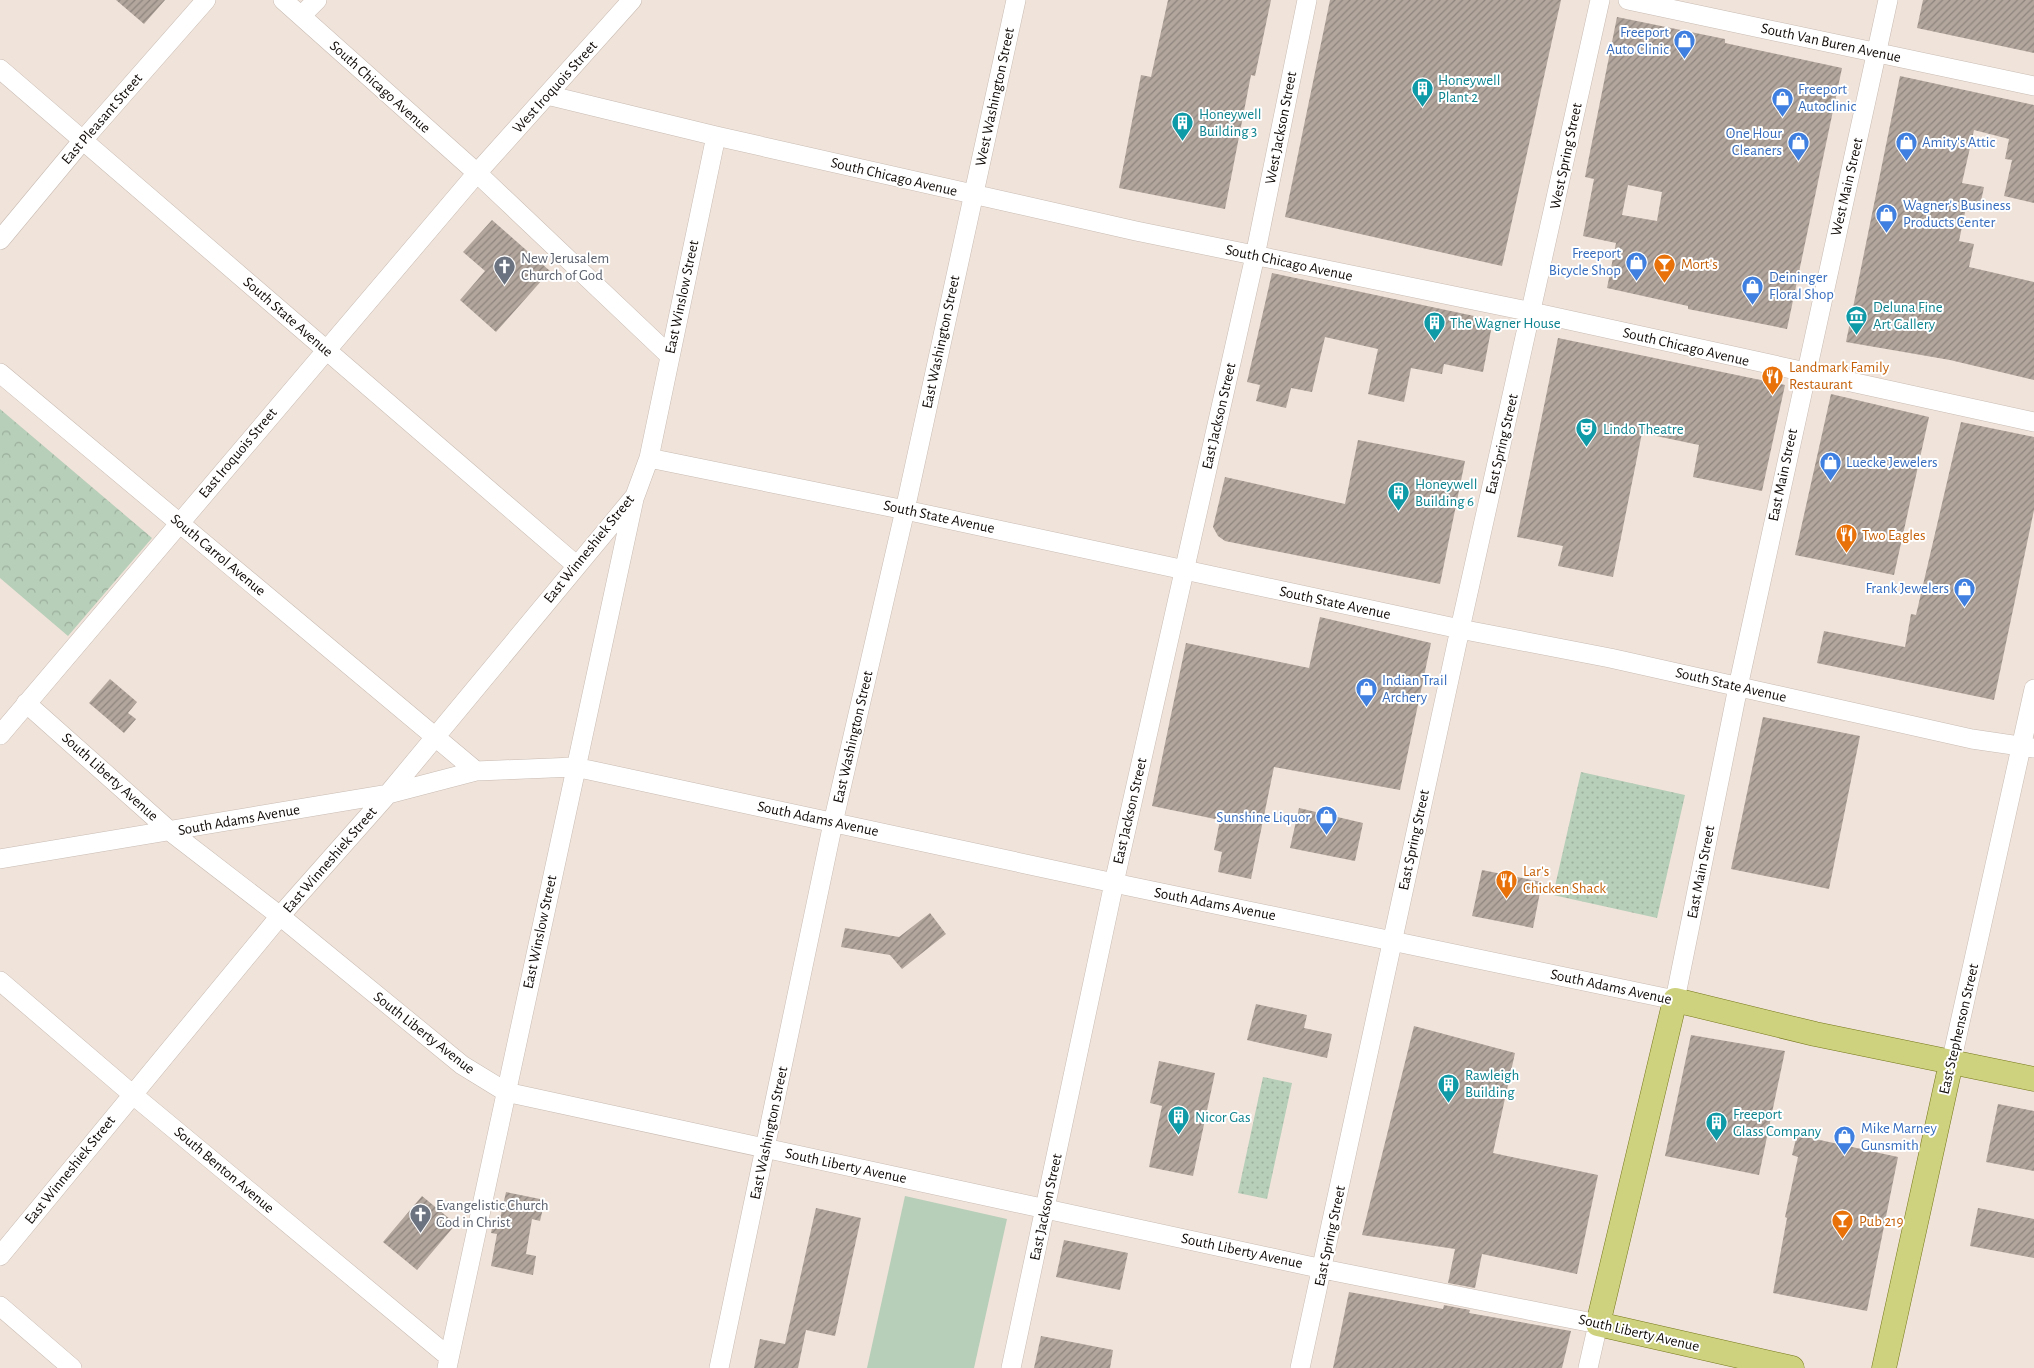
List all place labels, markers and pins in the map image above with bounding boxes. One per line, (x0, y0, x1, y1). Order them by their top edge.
place label: Freeport Auto Clinic (1606, 25, 1669, 57)
shop icon: Freeport Auto Clinic (1673, 29, 1697, 60)
place label: Honeywell Plant 2 (1438, 73, 1500, 105)
building icon: Honeywell Plant 2 (1410, 77, 1434, 108)
place label: Freeport Autoclinic (1798, 82, 1856, 114)
shop icon: Freeport Autoclinic (1770, 86, 1794, 117)
place label: Honeywell Building 3 (1199, 107, 1261, 139)
building icon: Honeywell Building 3 (1171, 111, 1195, 142)
place label: One Hour Cleaners (1726, 126, 1782, 158)
shop icon: One Hour Cleaners (1786, 130, 1810, 161)
shop icon: Amity's Attic (1894, 130, 1918, 161)
place label: Amity's Attic (1922, 135, 1995, 150)
place label: Wagner's Business Products Center (1903, 198, 2011, 230)
shop icon: Wagner's Business Products Center (1875, 202, 1899, 233)
place label: Freeport Bicycle Shop (1549, 246, 1621, 278)
shop icon: Freeport Bicycle Shop (1625, 250, 1649, 281)
place label: New Jerusalem Church of God (521, 251, 609, 283)
bar icon: Mort's (1653, 252, 1677, 283)
church icon: New Jerusalem Church of God (493, 255, 517, 286)
place label: Mort's (1681, 257, 1718, 272)
place label: Deininger Floral Shop (1769, 270, 1834, 302)
shop icon: Deininger Floral Shop (1741, 274, 1765, 305)
place label: Deluna Fine Art Gallery (1873, 300, 1943, 332)
museum icon: Deluna Fine Art Gallery (1845, 304, 1869, 335)
building icon: The Wagner House (1422, 311, 1446, 342)
place label: The Wagner House (1450, 316, 1561, 331)
place label: Landmark Family Restaurant (1789, 360, 1890, 392)
restaurant icon: Landmark Family Restaurant (1761, 364, 1785, 395)
theatre icon: Lindo Theatre (1575, 417, 1599, 448)
place label: Lindo Theatre (1603, 422, 1684, 437)
shop icon: Luecke Jewelers (1818, 450, 1842, 481)
place label: Luecke Jewelers (1846, 455, 1938, 470)
place label: Honeywell Building 6 (1415, 477, 1477, 509)
building icon: Honeywell Building 6 (1387, 481, 1411, 512)
restaurant icon: Two Eagles (1834, 523, 1858, 554)
place label: Two Eagles (1862, 528, 1925, 543)
shop icon: Frank Jewelers (1953, 576, 1977, 607)
place label: Frank Jewelers (1865, 581, 1949, 596)
place label: Indian Trail Archery (1382, 673, 1447, 705)
shop icon: Indian Trail Archery (1354, 677, 1378, 708)
shop icon: Sunshine Liquor (1314, 805, 1338, 836)
place label: Sunshine Liquor (1216, 810, 1310, 825)
place label: Lar's Chicken Shack (1523, 864, 1606, 896)
restaurant icon: Lar's Chicken Shack (1495, 868, 1519, 899)
place label: Rawleigh Building (1465, 1068, 1519, 1100)
building icon: Rawleigh Building (1437, 1072, 1461, 1103)
building icon: Nicor Gas (1167, 1105, 1191, 1136)
place label: Freeport Glass Company (1733, 1107, 1822, 1139)
place label: Nicor Gas (1195, 1110, 1251, 1125)
building icon: Freeport Glass Company (1705, 1111, 1729, 1142)
place label: Mike Marney Gunsmith (1861, 1121, 1937, 1153)
shop icon: Mike Marney Gunsmith (1833, 1125, 1857, 1156)
place label: Evangelistic Church God in Christ (436, 1198, 549, 1230)
church icon: Evangelistic Church God in Christ (408, 1202, 432, 1233)
bar icon: Pub 219 (1831, 1209, 1855, 1240)
place label: Pub 219 (1859, 1214, 1903, 1229)

